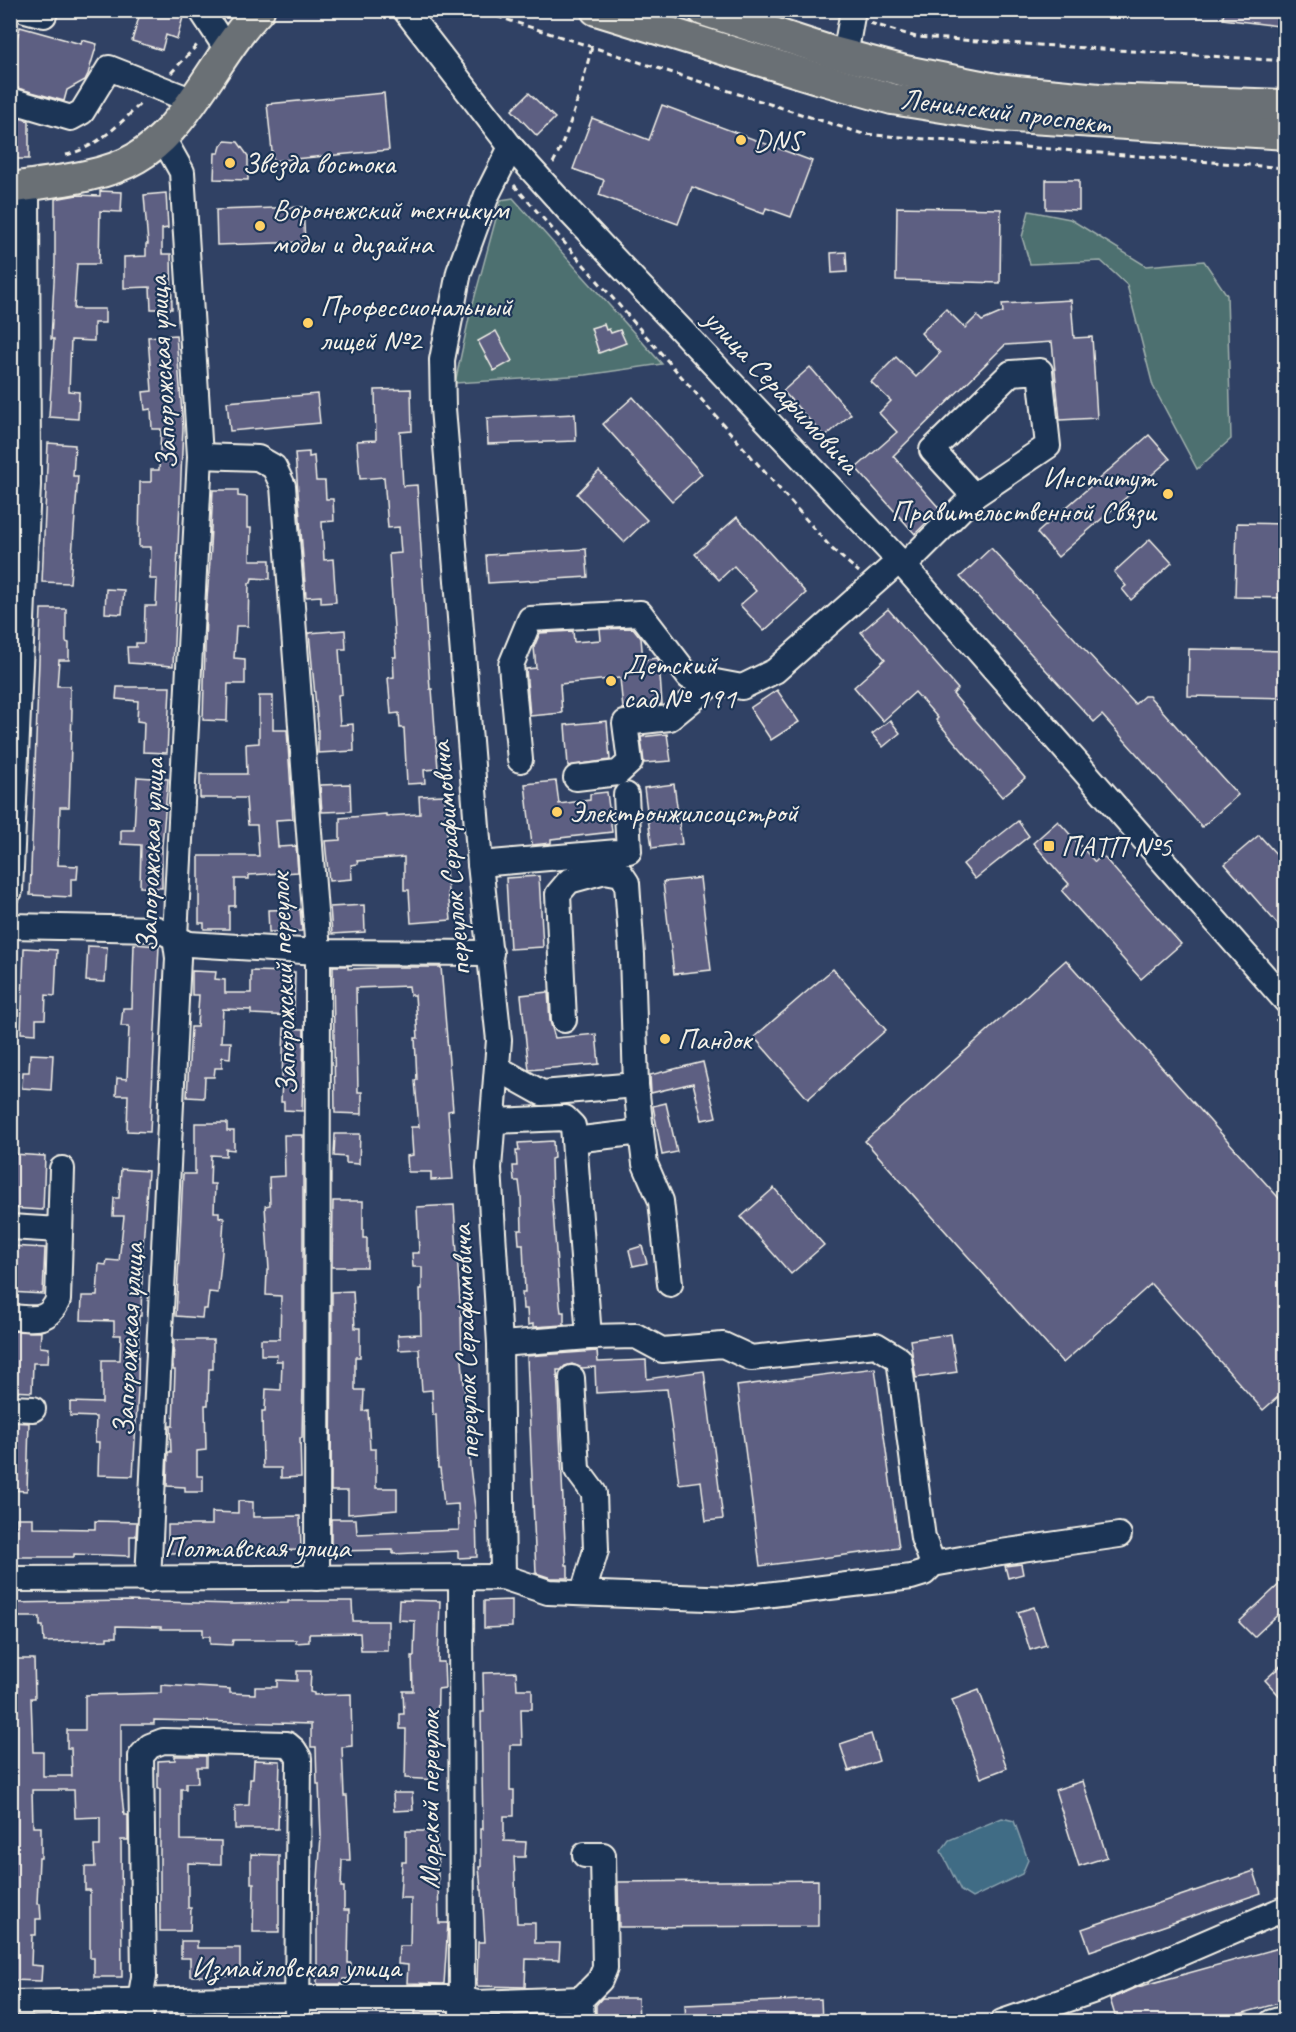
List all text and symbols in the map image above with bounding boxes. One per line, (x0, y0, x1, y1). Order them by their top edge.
street label: Ленинский проспект (899, 79, 1115, 143)
place label: DNS (753, 121, 806, 159)
marker: DNS (734, 133, 748, 147)
place label: Звезда востока (242, 144, 397, 182)
marker: Звезда востока (223, 156, 237, 170)
place label: Воронежский техникум моды и дизайна (272, 190, 511, 262)
marker: Воронежский техникум моды и дизайна (253, 219, 267, 233)
street label: Запорожская улица (138, 273, 186, 471)
place label: Профессиональный лицей №2 (320, 287, 513, 359)
street label: улица Серафимовича (694, 299, 870, 483)
marker: Профессиональный лицей №2 (301, 316, 315, 330)
place label: Институт Правительственной Связи (891, 458, 1158, 530)
marker: Институт Правительственной Связи (1161, 487, 1175, 501)
place label: Детский сад № 191 (623, 645, 738, 717)
marker: Детский сад № 191 (604, 674, 618, 688)
street label: переулок Серафимовича (421, 738, 479, 978)
street label: Запорожская улица (128, 755, 172, 953)
place label: Электронжилсоцстрой (569, 793, 799, 831)
marker: Электронжилсоцстрой (550, 805, 564, 819)
place label: ПАТП №5 (1061, 827, 1173, 865)
marker: ПАТП №5 (1042, 839, 1056, 853)
street label: Запорожский переулок (260, 869, 306, 1096)
place label: Пандок (677, 1020, 754, 1058)
marker: Пандок (658, 1032, 672, 1046)
street label: переулок Серафимовича (442, 1222, 488, 1460)
street label: Запорожская улица (104, 1240, 152, 1438)
street label: Полтавская улица (164, 1528, 352, 1566)
street label: Морской переулок (410, 1708, 448, 1889)
street label: Измайловская улица (192, 1948, 403, 1986)

